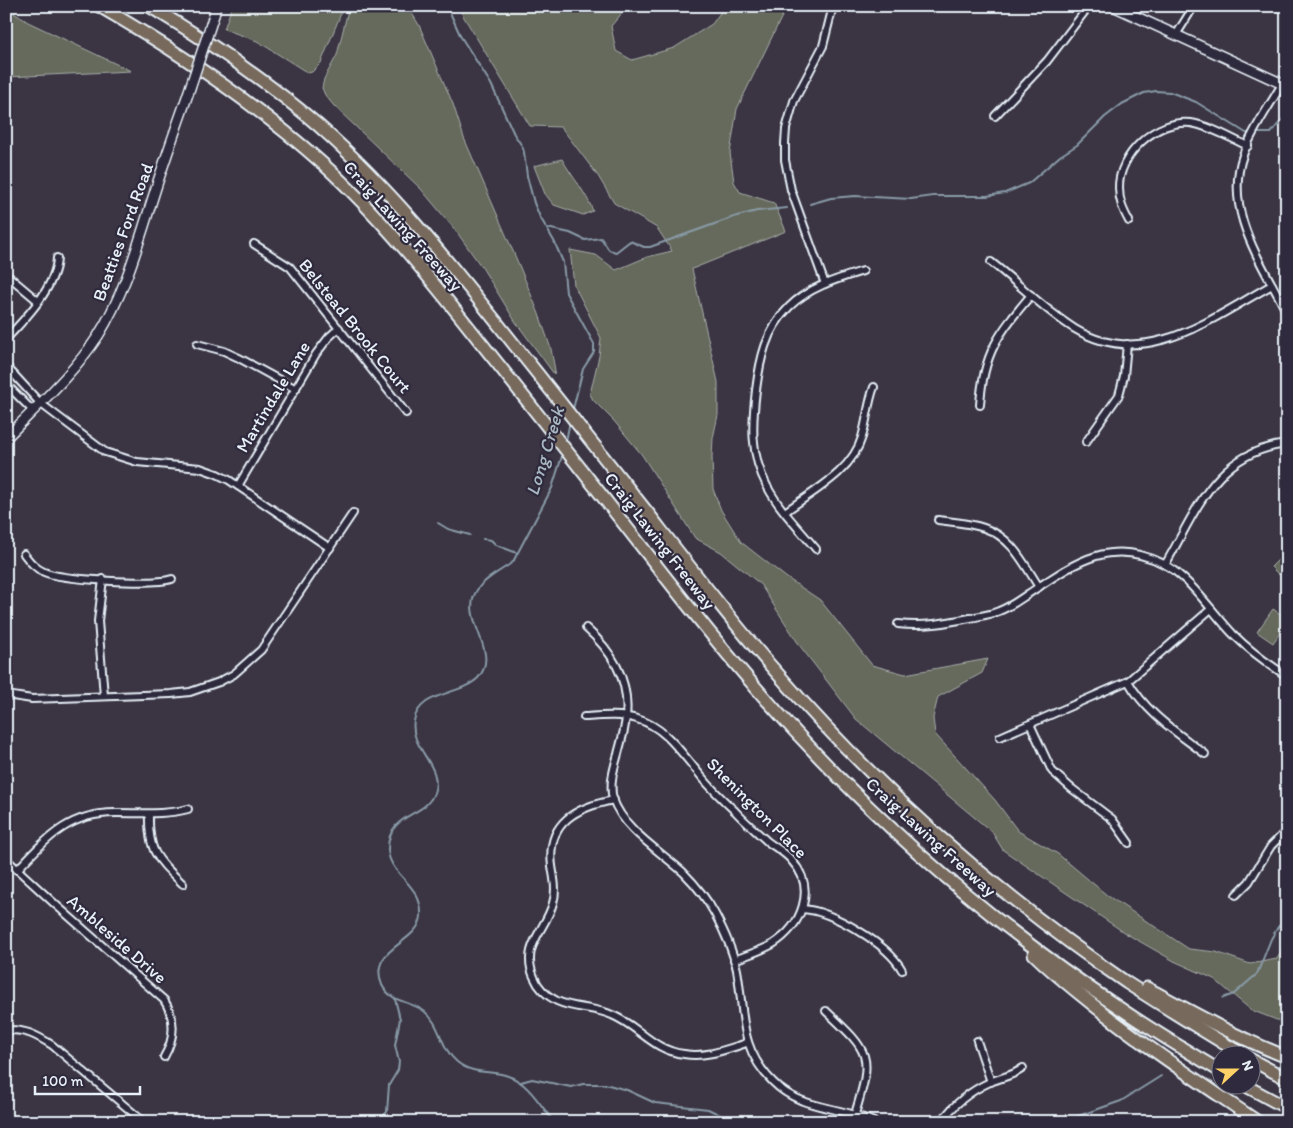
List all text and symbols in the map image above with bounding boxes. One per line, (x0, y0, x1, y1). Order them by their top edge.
street label: Craig Lawing Freeway (339, 156, 468, 296)
street label: Beatties Ford Road (88, 160, 158, 304)
street label: Belstead Brook Court (294, 254, 416, 398)
street label: Martindale Lane (231, 337, 315, 457)
water label: Long Creek (521, 403, 570, 498)
street label: Craig Lawing Freeway (600, 468, 721, 614)
street label: Shenington Place (702, 753, 812, 863)
street label: Craig Lawing Freeway (861, 773, 1001, 902)
street label: Ambleside Drive (63, 890, 171, 988)
north arrow (1210, 1046, 1260, 1096)
text: N (1238, 1058, 1257, 1073)
scale bar (35, 1063, 140, 1095)
text: 100 m (42, 1072, 84, 1090)

